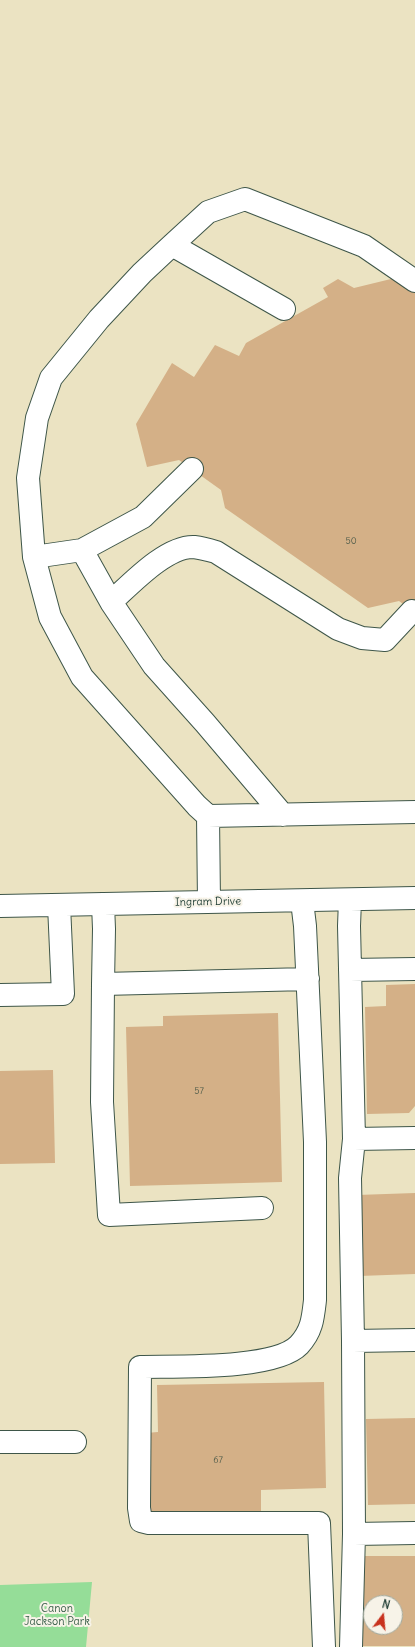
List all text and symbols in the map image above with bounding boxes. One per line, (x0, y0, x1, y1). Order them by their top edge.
house number: 50 (345, 536, 357, 546)
street label: Ingram Drive (175, 895, 241, 909)
house number: 57 (194, 1086, 204, 1096)
house number: 67 (213, 1455, 223, 1465)
north arrow (363, 1595, 403, 1635)
text: N (380, 1597, 392, 1612)
park label: Canon Jackson Park (24, 1602, 90, 1628)

